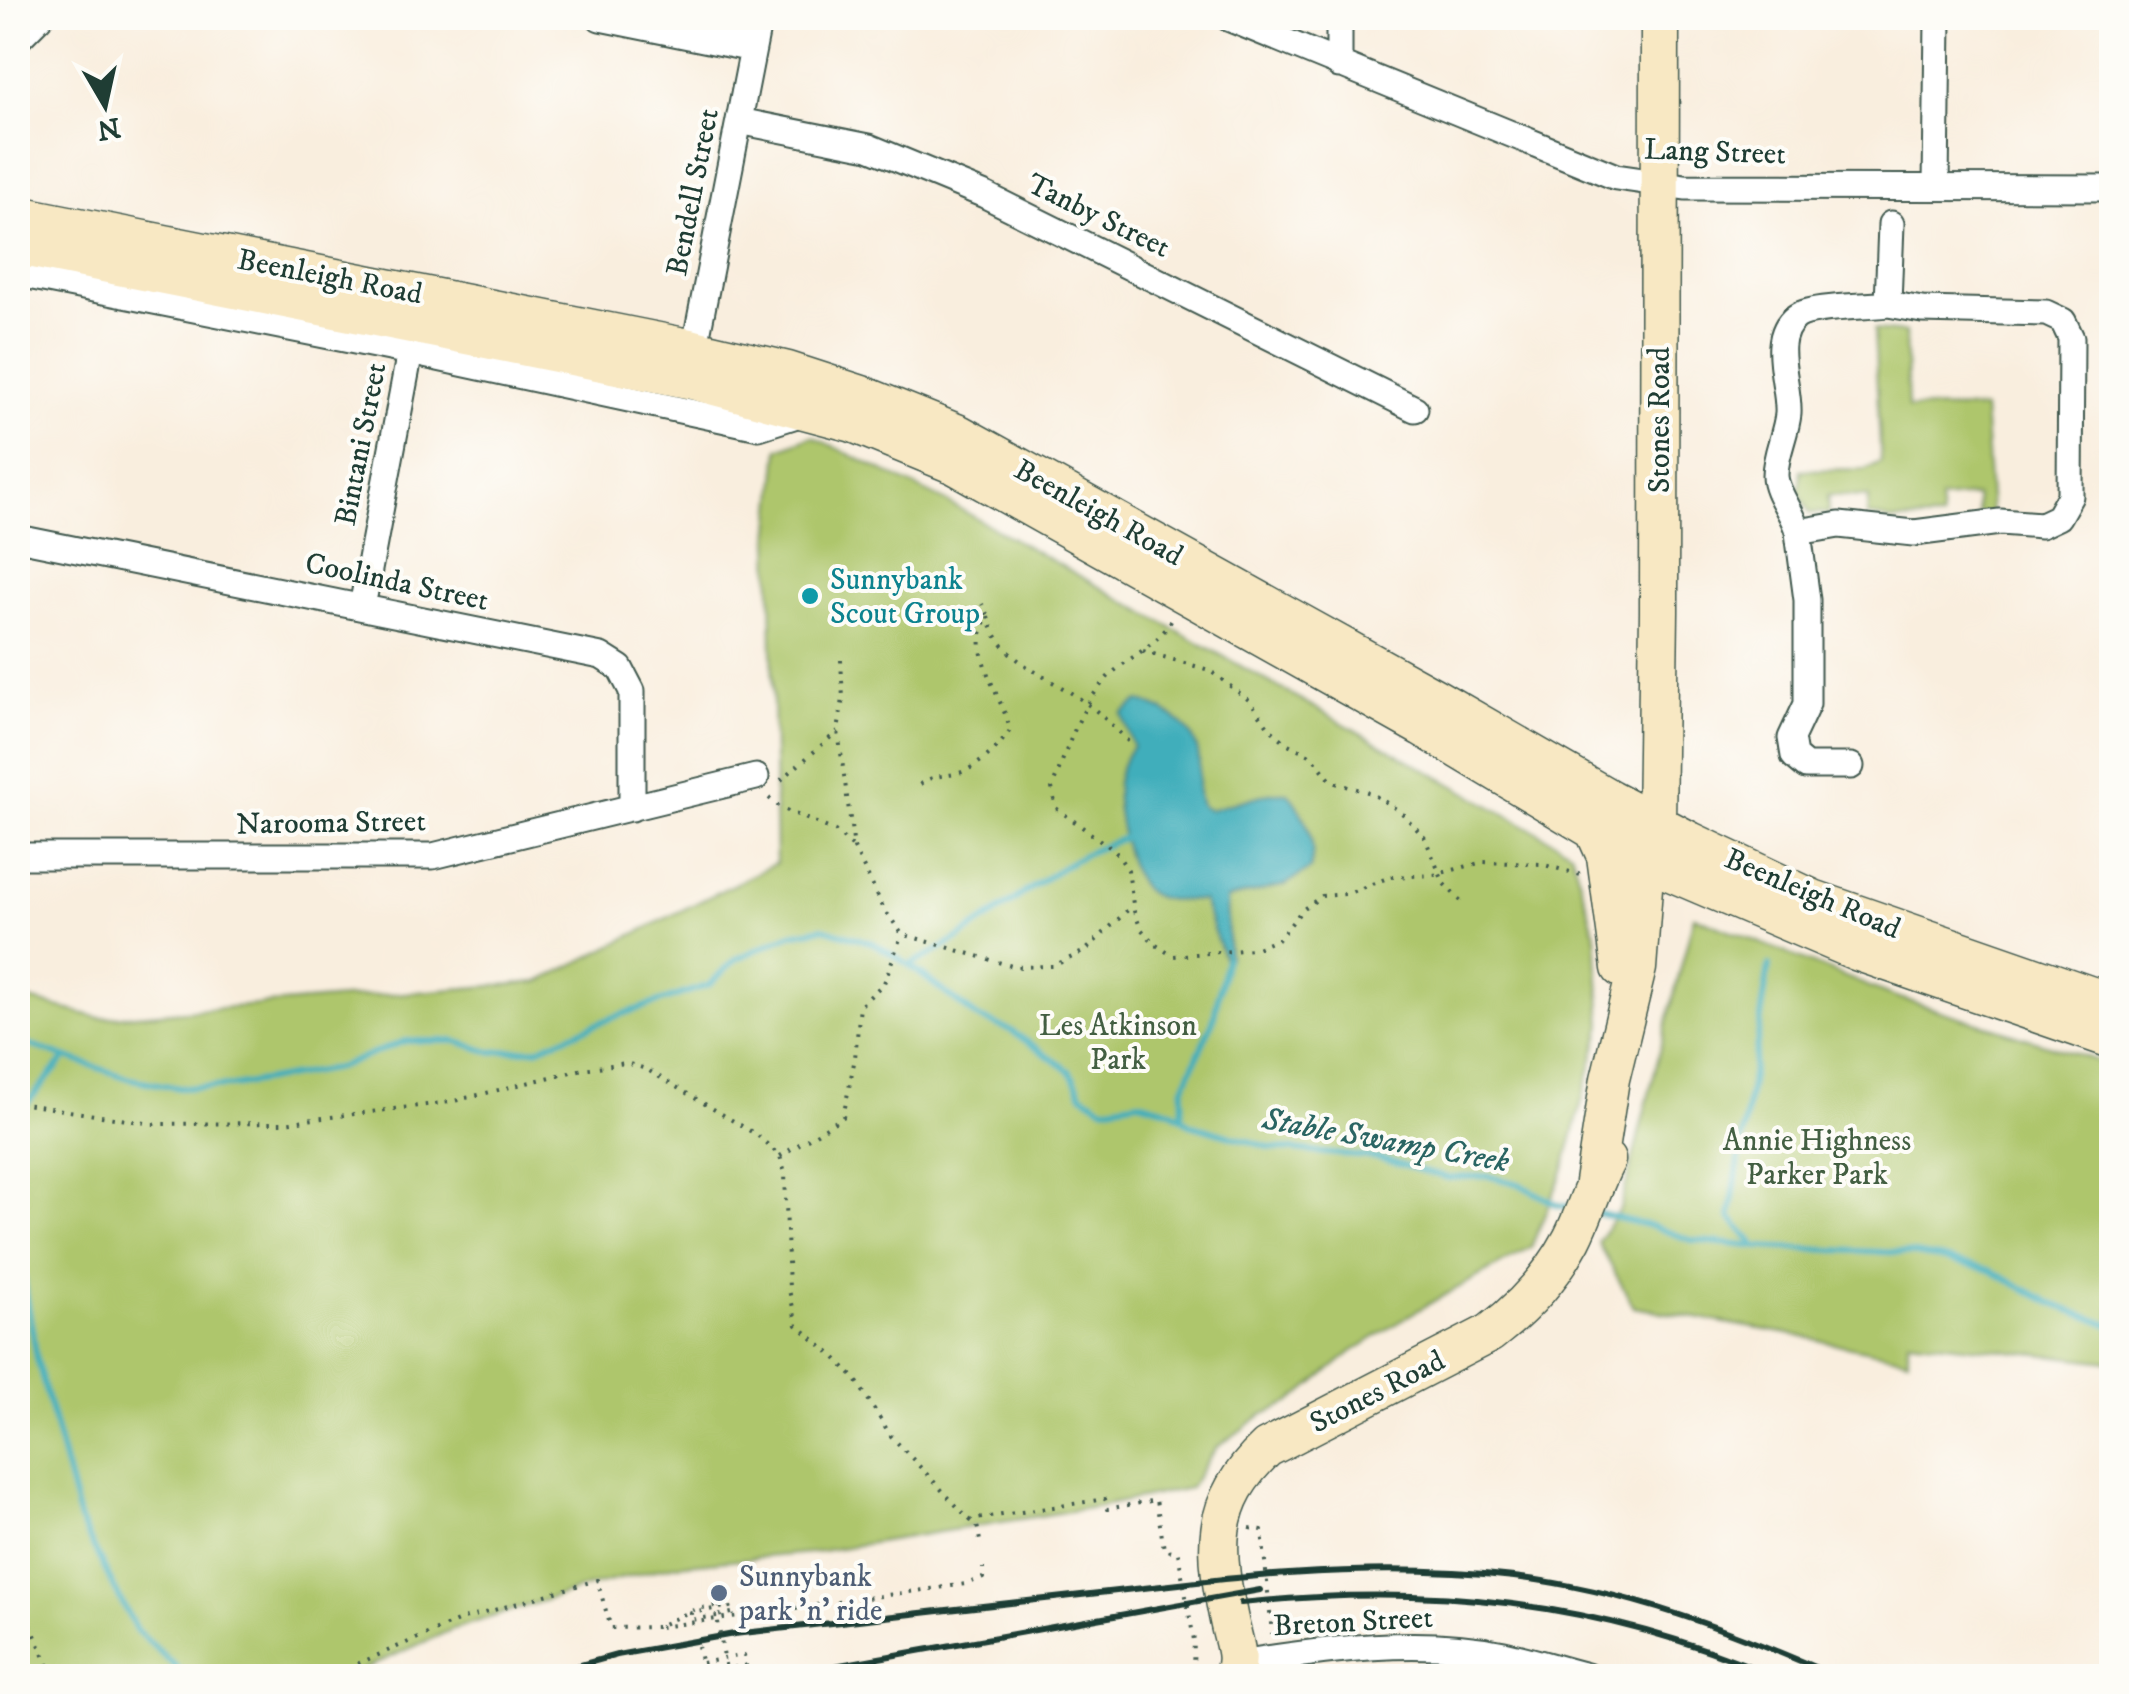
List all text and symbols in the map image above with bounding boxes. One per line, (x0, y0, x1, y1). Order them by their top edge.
north arrow (55, 55, 155, 155)
street label: Bendell Street (659, 105, 728, 279)
text: N (95, 109, 123, 147)
street label: Lang Street (1643, 132, 1787, 173)
street label: Tanby Street (1021, 166, 1176, 267)
street label: Beenleigh Road (234, 241, 425, 314)
street label: Stones Road (1642, 347, 1679, 493)
street label: Bintani Street (328, 360, 395, 529)
street label: Beenleigh Road (1007, 452, 1189, 575)
street label: Coolinda Street (302, 545, 492, 620)
place label: Sunnybank Scout Group (830, 562, 980, 633)
marker: Sunnybank Scout Group (799, 585, 821, 607)
street label: Narooma Street (236, 803, 426, 844)
street label: Beenleigh Road (1719, 841, 1906, 948)
park label: Les Atkinson Park (1039, 1008, 1197, 1079)
water label: Stable Swamp Creek (1258, 1099, 1513, 1182)
park label: Annie Highness Parker Park (1723, 1123, 1911, 1194)
street label: Stones Road (1304, 1343, 1451, 1442)
place label: Sunnybank park 'n' ride (738, 1559, 882, 1630)
marker: Sunnybank park 'n' ride (708, 1582, 730, 1604)
street label: Breton Street (1272, 1600, 1434, 1645)

